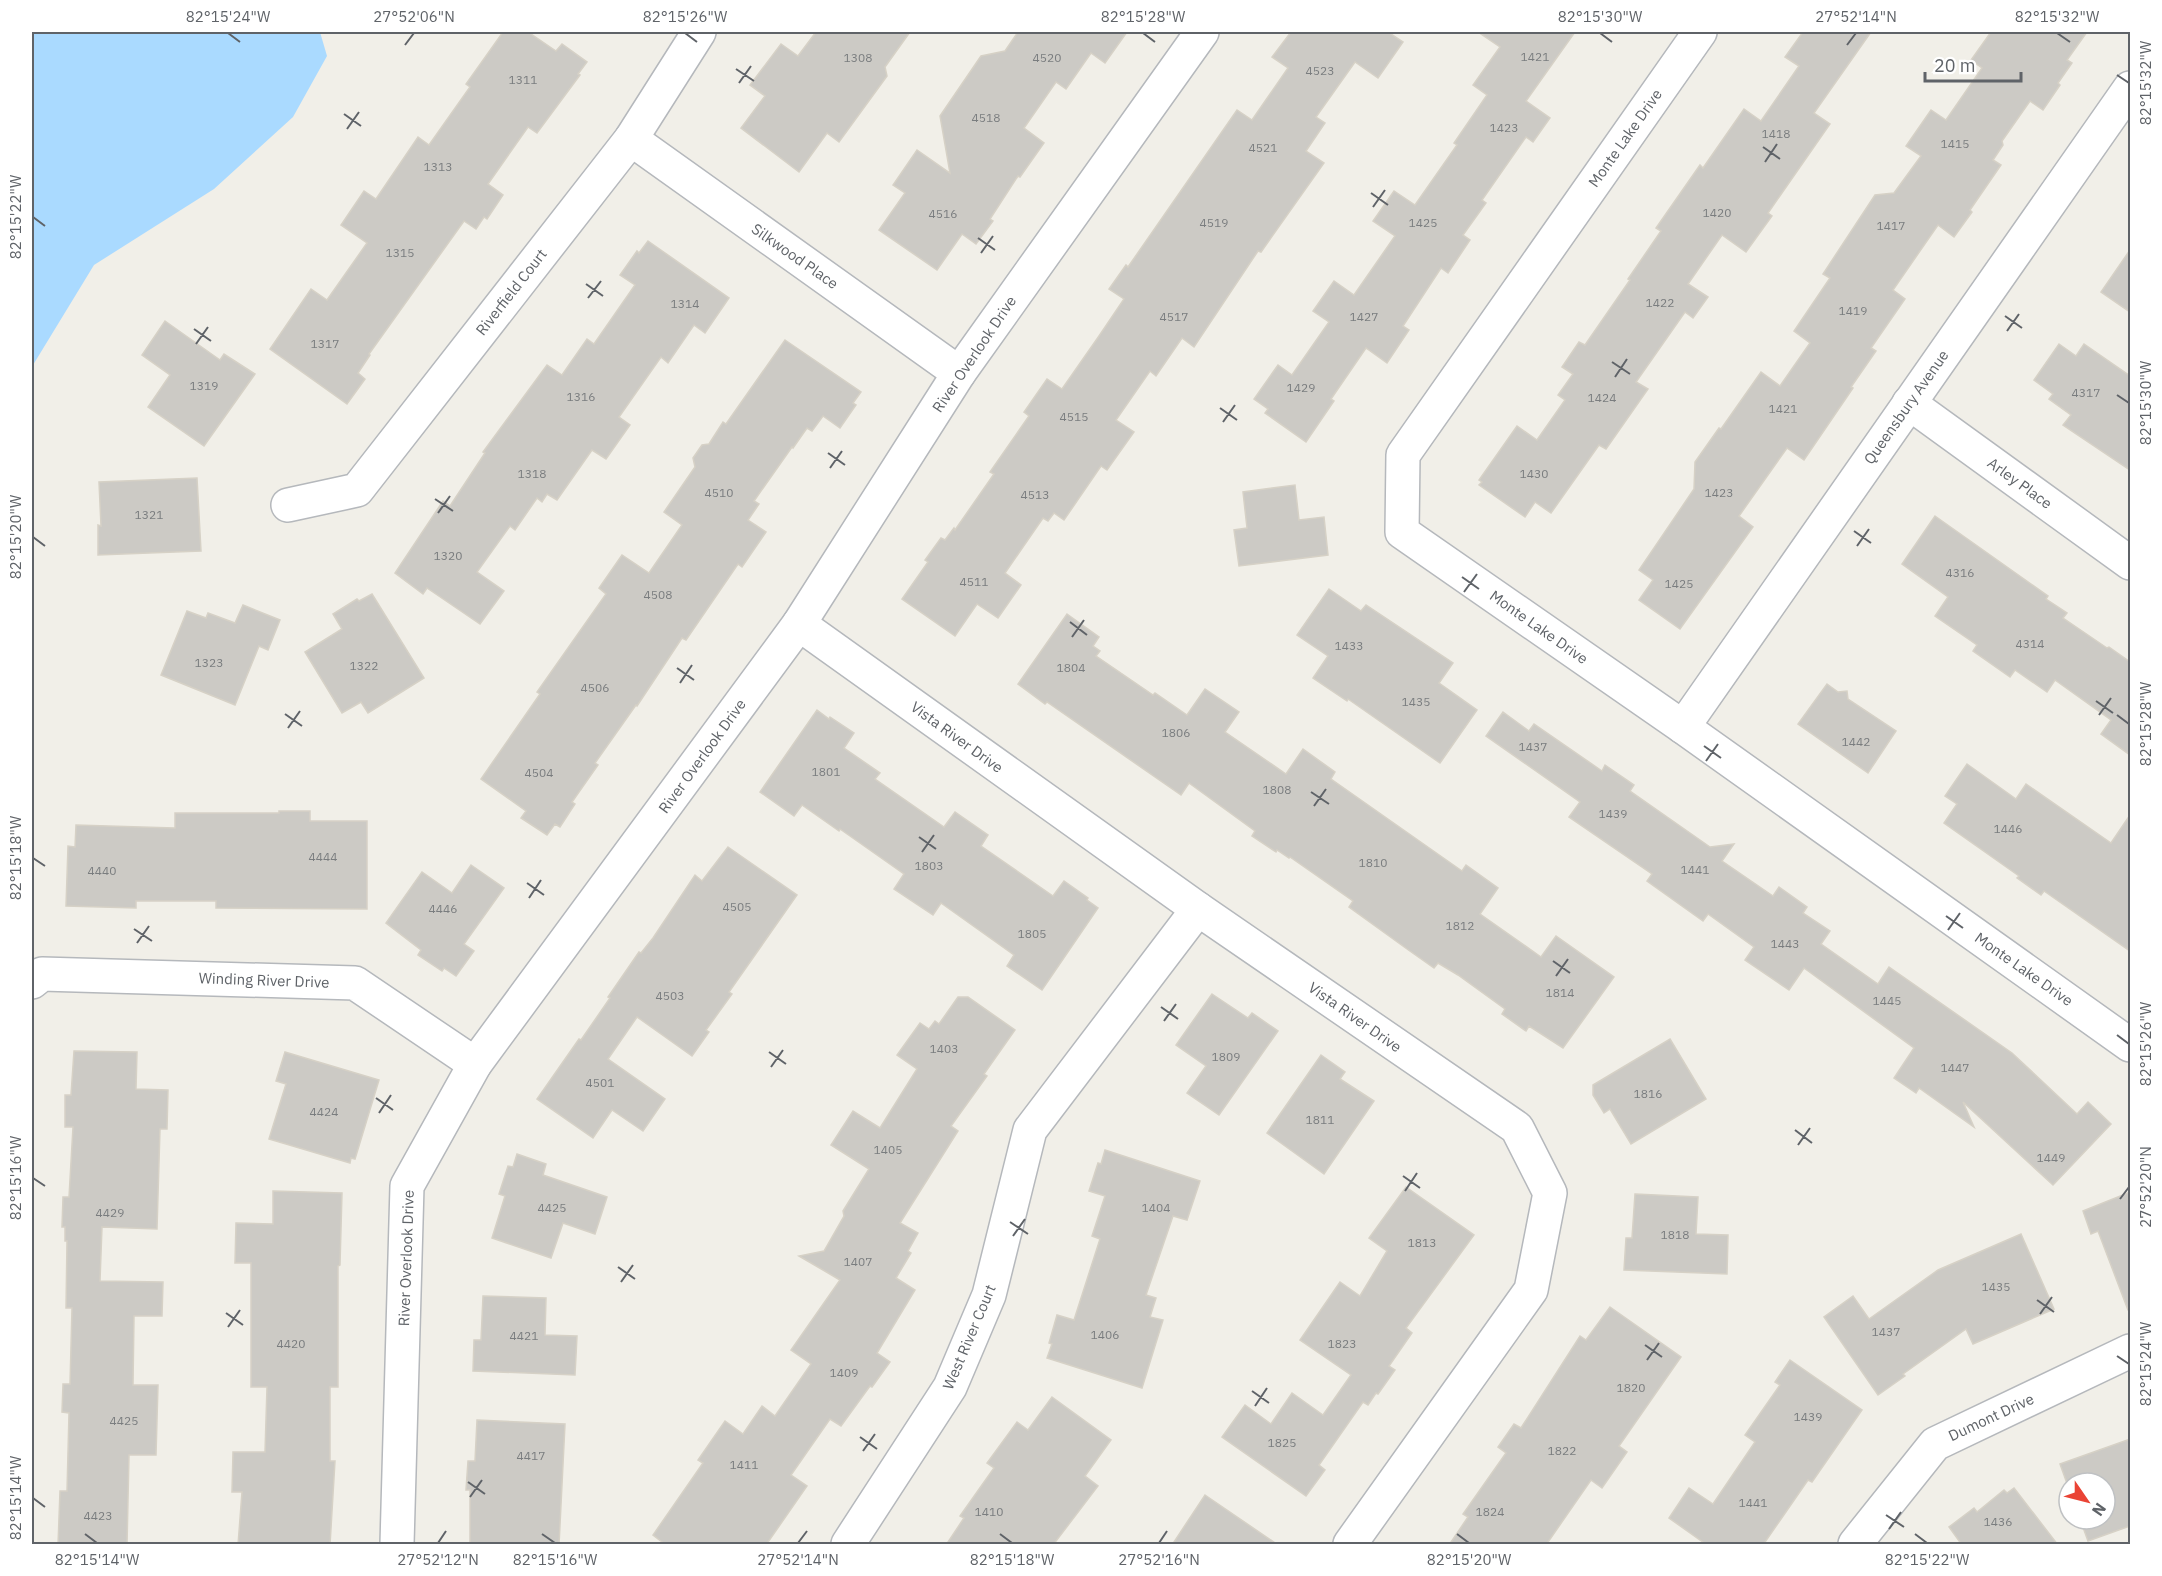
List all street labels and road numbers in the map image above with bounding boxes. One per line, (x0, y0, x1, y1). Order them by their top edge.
street label: Monte Lake Drive (1584, 85, 1666, 191)
street label: Silkwood Place (748, 219, 842, 293)
street label: Riverfield Court (471, 245, 551, 339)
street label: River Overlook Drive (928, 292, 1020, 416)
street label: Queensbury Avenue (1859, 346, 1953, 468)
street label: Arley Place (1984, 453, 2056, 513)
street label: Monte Lake Drive (1486, 586, 1592, 668)
street label: River Overlook Drive (654, 695, 750, 817)
street label: Vista River Drive (907, 697, 1007, 777)
street label: Monte Lake Drive (1971, 928, 2077, 1010)
street label: Winding River Drive (198, 968, 330, 992)
street label: Vista River Drive (1305, 978, 1405, 1056)
street label: River Overlook Drive (394, 1189, 418, 1327)
street label: West River Court (938, 1282, 1000, 1392)
street label: Dumont Drive (1945, 1389, 2037, 1445)

